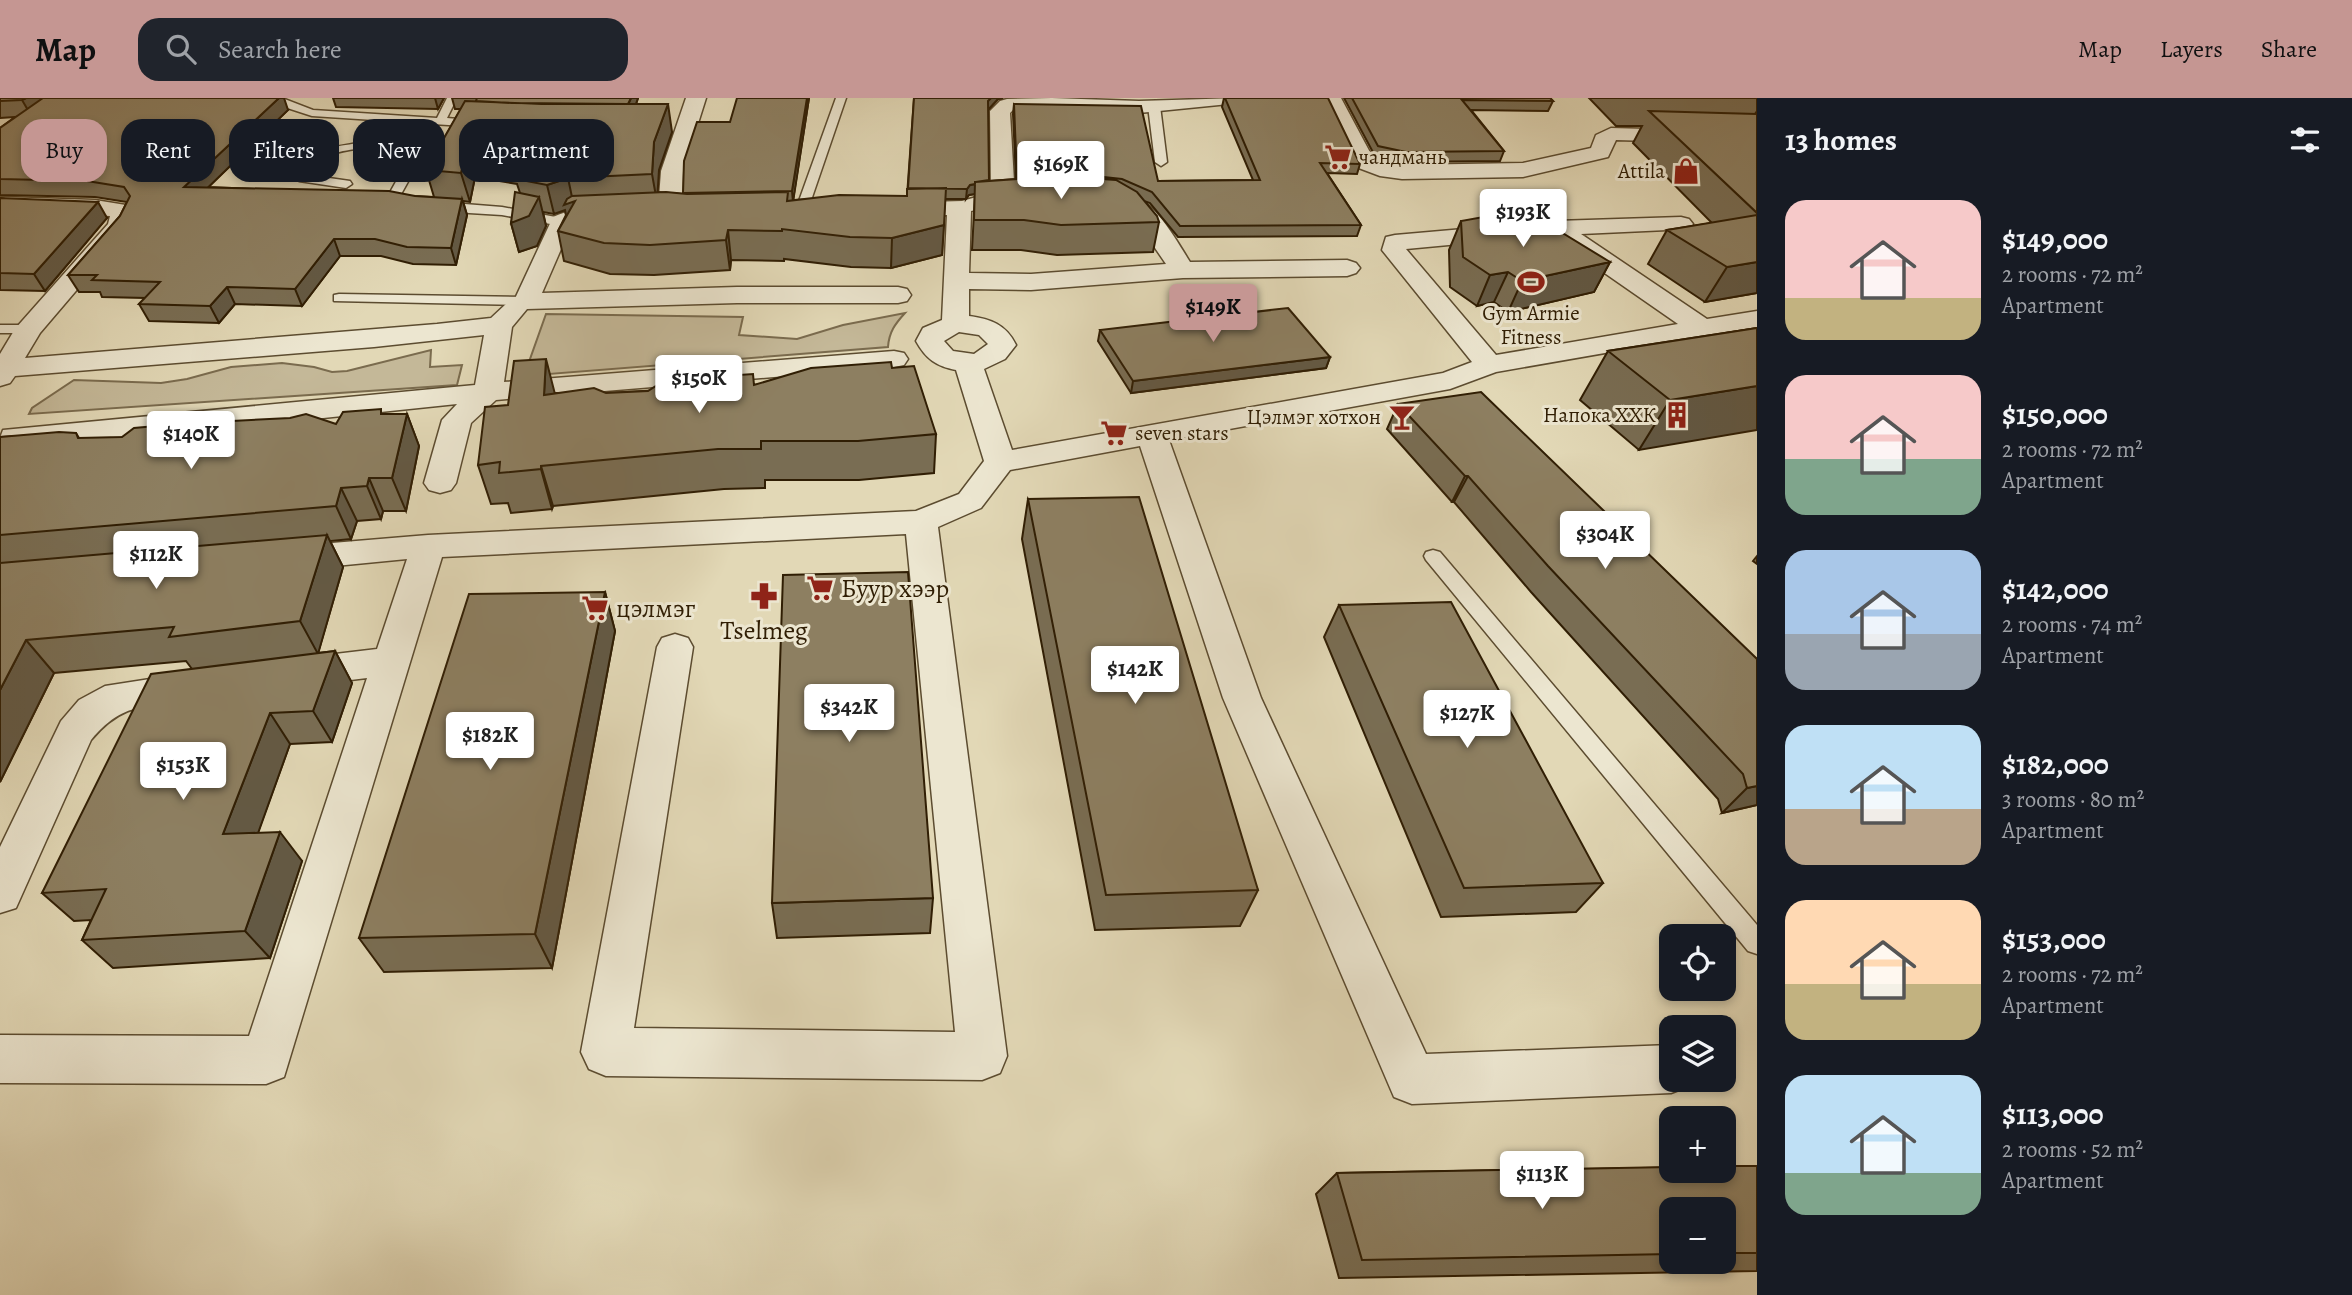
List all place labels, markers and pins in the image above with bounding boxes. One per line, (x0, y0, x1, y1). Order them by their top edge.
pin: $169K (1012, 141, 1110, 201)
supermarket icon: чандмань (1323, 142, 1353, 172)
place label: чандмань (1359, 143, 1446, 171)
shop icon: Attila (1671, 156, 1701, 186)
place label: Attila (1617, 157, 1665, 185)
pin: $193K (1474, 190, 1572, 249)
sports icon: Gym Armie Fitness (1516, 267, 1546, 297)
pin: $149K (1164, 285, 1262, 344)
place label: Gym Armie Fitness (1482, 299, 1580, 351)
pin: $150K (650, 356, 748, 415)
building icon: Напока ХХК (1662, 400, 1692, 430)
place label: Напока ХХК (1543, 401, 1657, 429)
bar icon: Цэлмэг хотхон (1387, 402, 1417, 432)
place label: Цэлмэг хотхон (1247, 403, 1381, 431)
pin: $140K (142, 412, 240, 471)
supermarket icon: seven stars (1099, 418, 1129, 448)
place label: seven stars (1135, 419, 1229, 447)
pin: $304K (1556, 512, 1654, 571)
pin: $112K (107, 532, 205, 591)
place label: Буур хээр (841, 571, 949, 606)
supermarket icon: Буур хээр (805, 573, 835, 603)
pharmacy icon: Tselmeg (749, 581, 779, 611)
place label: цэлмэг (616, 591, 696, 626)
supermarket icon: цэлмэг (580, 593, 610, 623)
place label: Tselmeg (720, 613, 808, 648)
pin: $142K (1086, 646, 1184, 706)
pin: $342K (800, 684, 898, 744)
pin: $127K (1418, 690, 1516, 750)
pin: $182K (441, 712, 539, 772)
pin: $153K (134, 742, 232, 802)
pin: $113K (1493, 1152, 1591, 1211)

